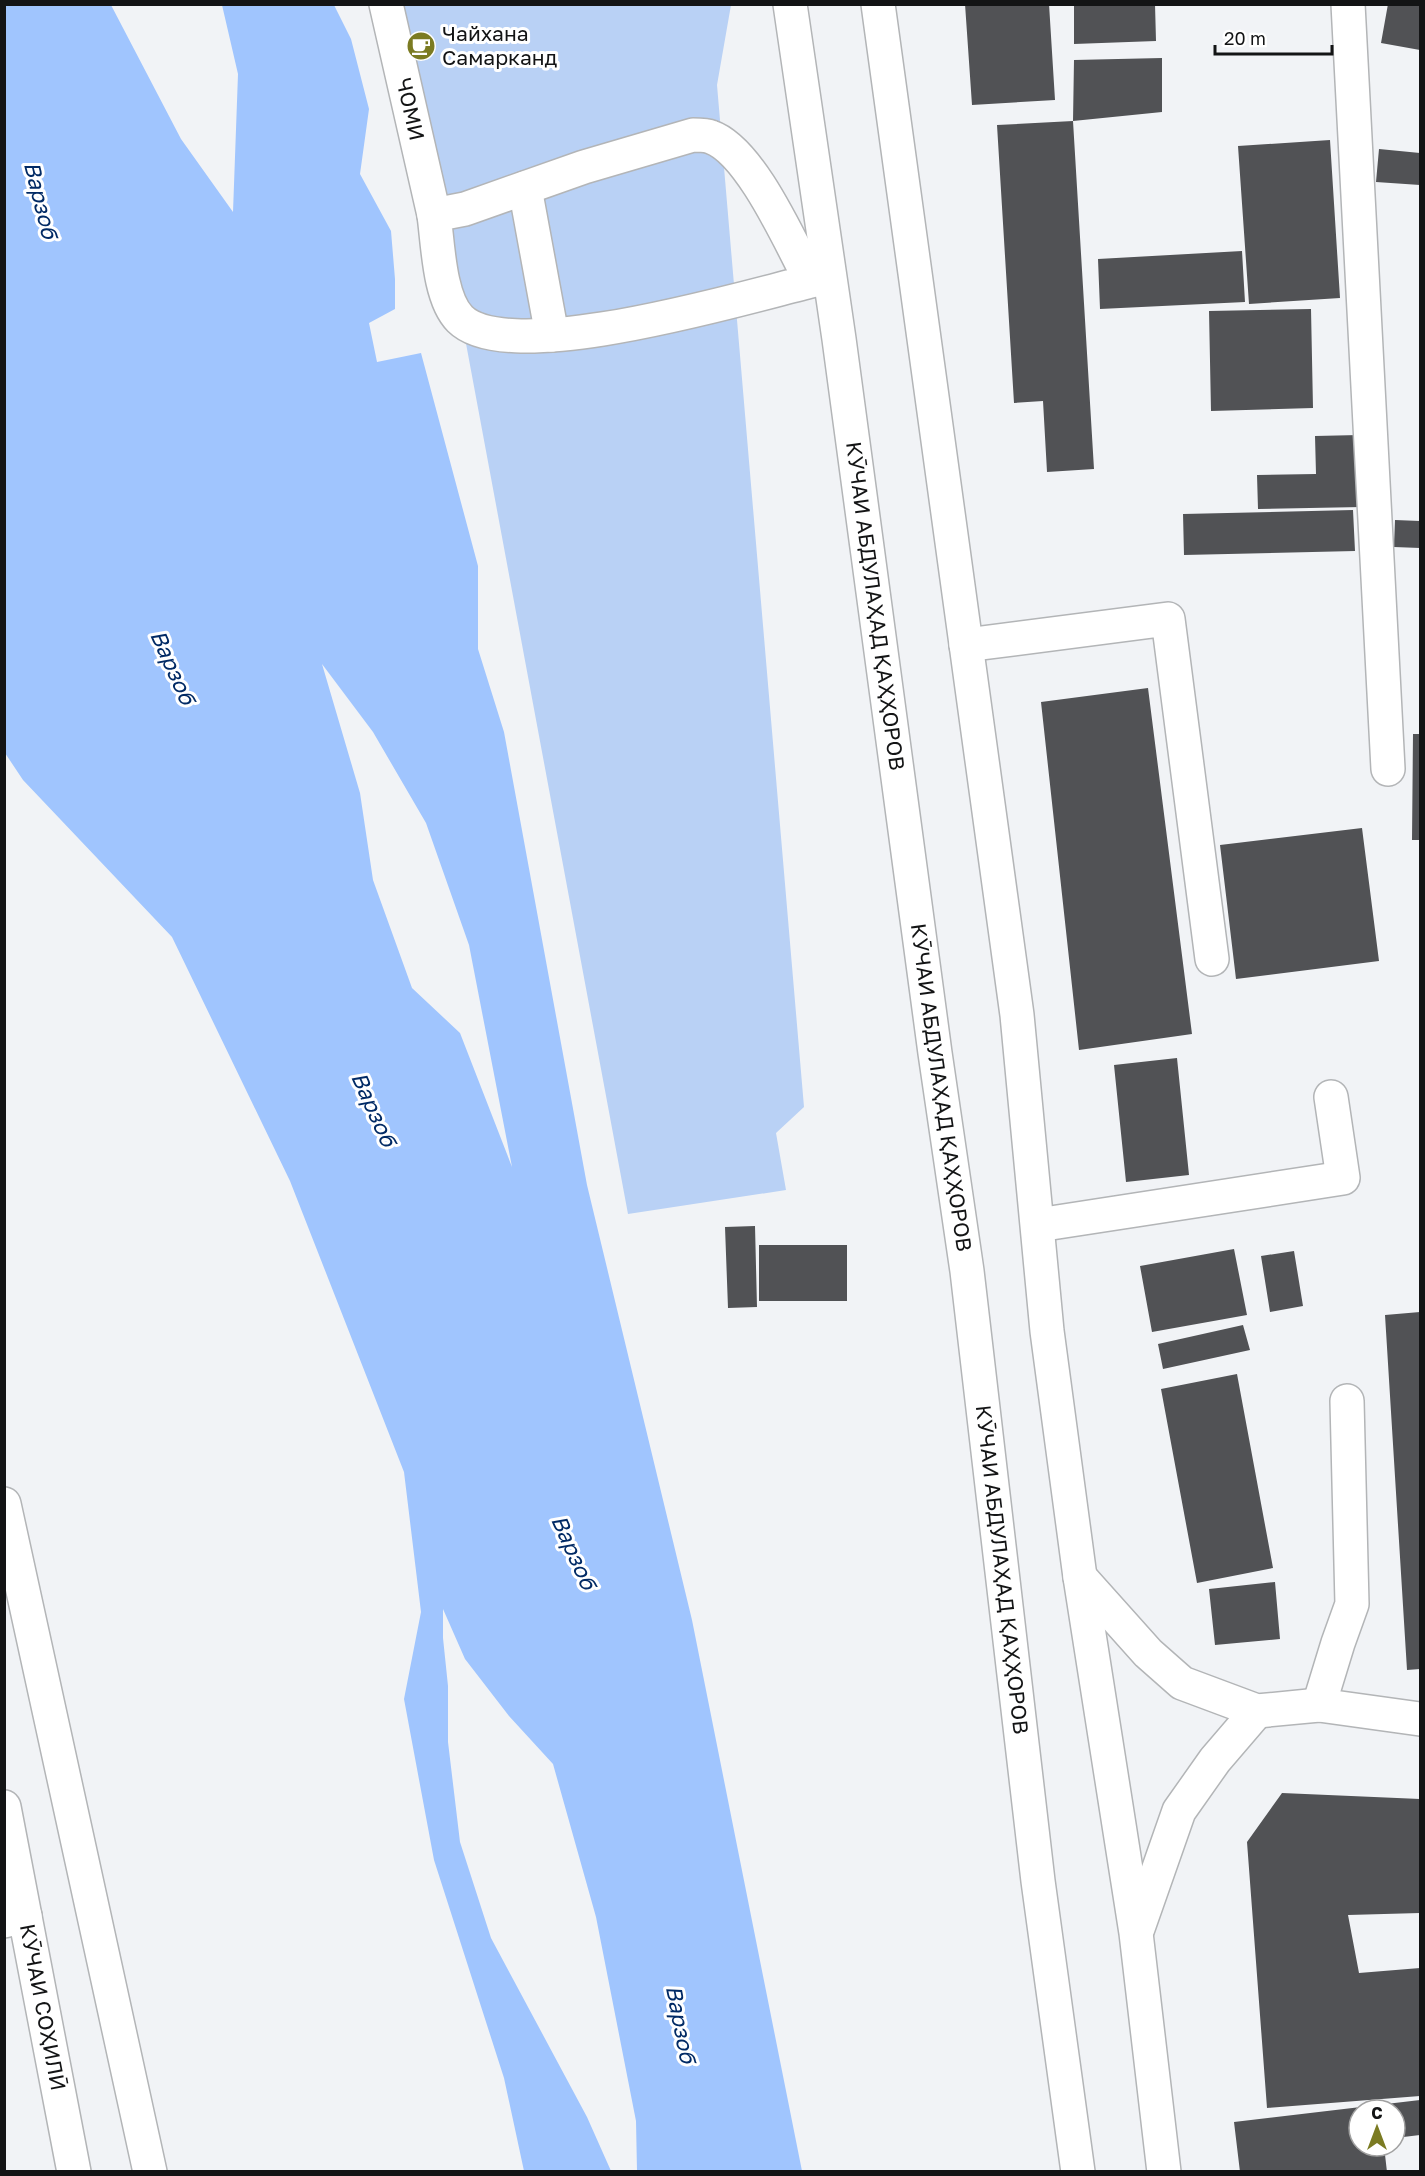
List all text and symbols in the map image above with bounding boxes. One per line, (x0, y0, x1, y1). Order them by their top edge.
scale bar (1215, 18, 1332, 56)
place label: Чайхана Самарканд (442, 20, 558, 70)
text: 20 m (1224, 27, 1266, 49)
cafe icon: Чайхана Самарканд (405, 30, 437, 62)
street label: ЧОМИ (391, 75, 431, 143)
water label: Варзоб (19, 159, 65, 244)
street label: КӮЧАИ АБДУЛАҲАД ҚАҲҲОРОВ (841, 440, 911, 772)
water label: Варзоб (145, 625, 203, 711)
street label: КӮЧАИ АБДУЛАҲАД ҚАҲҲОРОВ (906, 922, 978, 1253)
water label: Варзоб (346, 1067, 404, 1153)
street label: КӮЧАИ АБДУЛАҲАД ҚАҲҲОРОВ (971, 1404, 1035, 1736)
water label: Варзоб (546, 1510, 604, 1596)
street label: КӮЧАИ СОҲИЛӢ (15, 1922, 72, 2093)
water label: Варзоб (661, 1983, 703, 2068)
north arrow (1347, 2098, 1407, 2158)
text: С (1371, 2103, 1383, 2123)

